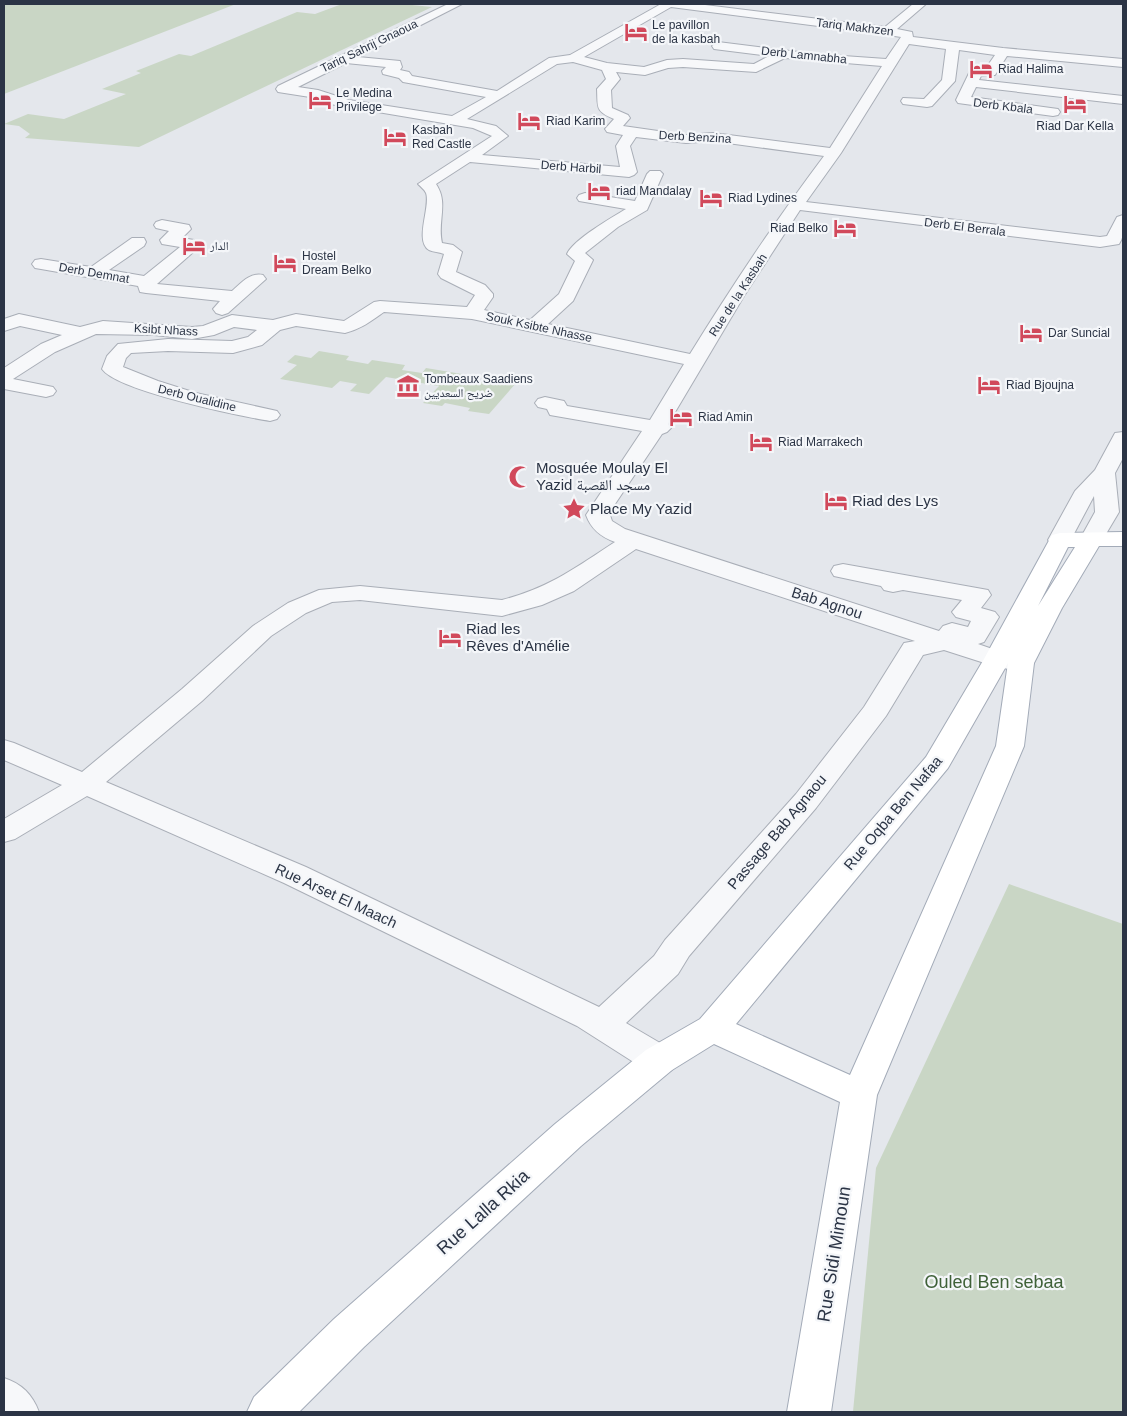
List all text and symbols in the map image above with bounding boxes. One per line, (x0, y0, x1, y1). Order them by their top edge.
street label: Tariq Makhzen (815, 15, 895, 39)
street label: Tariq Sahrij Gnaoua (318, 16, 420, 76)
place label: Le pavillon de la kasbah (652, 18, 720, 46)
hotel icon: Le pavillon de la kasbah (623, 19, 649, 45)
street label: Derb Lamnabha (760, 44, 848, 66)
hotel icon: Riad Halima (968, 56, 994, 82)
place label: Riad Halima (998, 62, 1064, 76)
place label: Le Medina Privilege (336, 86, 392, 114)
hotel icon: Le Medina Privilege (307, 87, 333, 113)
hotel icon: Riad Dar Kella (1062, 91, 1088, 117)
street label: Derb Kbala (972, 95, 1034, 117)
hotel icon: Riad Karim (516, 108, 542, 134)
place label: Riad Karim (546, 114, 605, 128)
place label: Riad Dar Kella (1036, 119, 1114, 133)
place label: Kasbah Red Castle (412, 123, 472, 151)
hotel icon: Kasbah Red Castle (382, 124, 408, 150)
street label: Derb Benzina (658, 128, 732, 146)
street label: Derb Harbil (540, 158, 602, 176)
hotel icon: riad Mandalay (586, 178, 612, 204)
place label: riad Mandalay (616, 184, 691, 198)
hotel icon: Riad Lydines (698, 185, 724, 211)
place label: Riad Lydines (728, 191, 797, 205)
hotel icon: Riad Belko (832, 215, 858, 241)
street label: Derb El Berrala (923, 215, 1007, 239)
place label: Riad Belko (770, 221, 828, 235)
hotel icon: الدار (181, 233, 207, 259)
place label: الدار (209, 239, 229, 253)
place label: Hostel Dream Belko (302, 249, 372, 277)
hotel icon: Hostel Dream Belko (272, 250, 298, 276)
street label: Rue de la Kasbah (706, 251, 770, 339)
street label: Derb Demnat (58, 260, 131, 286)
street label: Souk Ksibte Nhasse (485, 309, 594, 345)
hotel icon: Dar Suncial (1018, 320, 1044, 346)
street label: Ksibt Nhass (134, 321, 198, 339)
place label: Dar Suncial (1048, 326, 1110, 340)
place label: Tombeaux Saadiens ضريح السعديين (424, 372, 533, 400)
hotel icon: Riad Bjoujna (976, 372, 1002, 398)
museum icon: Tombeaux Saadiens ضريح السعديين (395, 373, 421, 399)
place label: Riad Bjoujna (1006, 378, 1074, 392)
street label: Derb Oualidine (156, 382, 238, 415)
hotel icon: Riad Amin (668, 404, 694, 430)
place label: Riad Amin (698, 410, 753, 424)
hotel icon: Riad Marrakech (748, 429, 774, 455)
place label: Riad Marrakech (778, 435, 863, 449)
place label: Mosquée Moulay El Yazid مسجد القصبة (536, 459, 668, 493)
mosque icon: Mosquée Moulay El Yazid مسجد القصبة (507, 464, 533, 490)
hotel icon: Riad des Lys (823, 488, 849, 514)
place label: Riad des Lys (852, 492, 938, 509)
place icon: Place My Yazid (561, 496, 587, 522)
place label: Place My Yazid (590, 500, 692, 517)
street label: Bab Agnou (790, 583, 865, 622)
place label: Riad les Rêves d'Amélie (466, 620, 570, 654)
hotel icon: Riad les Rêves d'Amélie (437, 625, 463, 651)
street label: Rue Oqba Ben Nafaa (840, 752, 946, 873)
street label: Passage Bab Agnaou (724, 771, 830, 892)
street label: Rue Arset El Maach (273, 860, 400, 931)
street label: Rue Lalla Rkia (433, 1165, 534, 1259)
street label: Rue Sidi Mimoun (813, 1185, 855, 1323)
park label: Ouled Ben sebaa (924, 1272, 1065, 1292)

